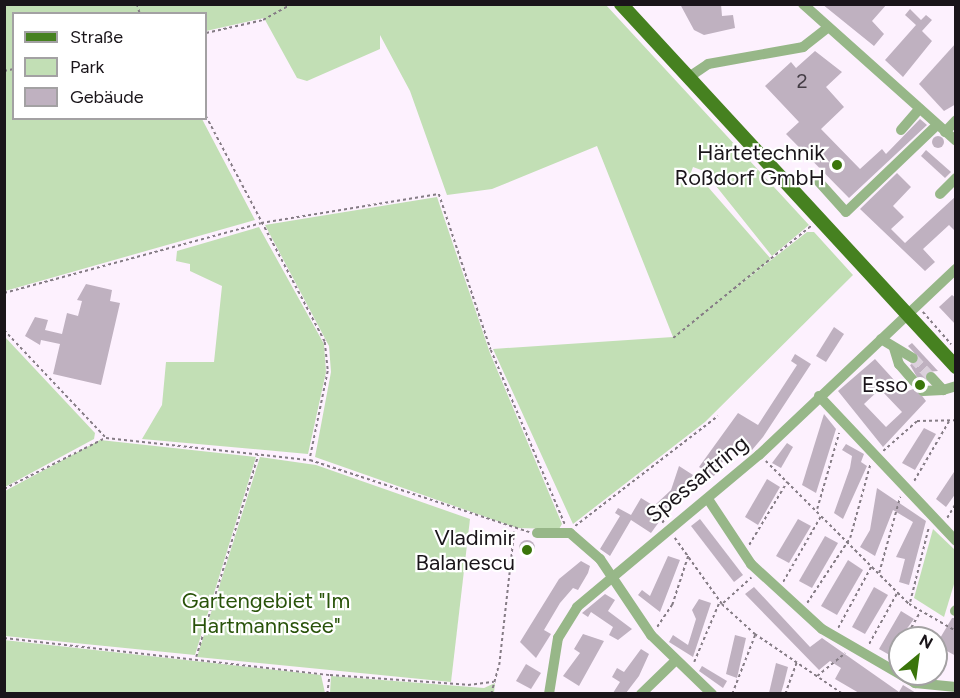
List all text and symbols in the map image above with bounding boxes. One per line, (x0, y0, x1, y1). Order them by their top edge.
legend (12, 12, 207, 120)
text: Straße (70, 26, 123, 48)
text: Park (70, 56, 104, 78)
house number: 2 (796, 69, 808, 93)
text: Gebäude (70, 86, 144, 108)
place label: Härtetechnik Roßdorf GmbH (675, 139, 825, 190)
marker: Härtetechnik Roßdorf GmbH (830, 158, 844, 172)
place label: Esso (862, 372, 908, 398)
marker: Esso (913, 378, 927, 392)
street label: Spessartring (641, 430, 753, 528)
place label: Vladimir Balanescu (416, 524, 515, 576)
marker: Vladimir Balanescu (520, 543, 534, 557)
park label: Gartengebiet "Im Hartmannssee" (182, 587, 350, 638)
north arrow (888, 626, 948, 686)
text: N (916, 630, 936, 653)

